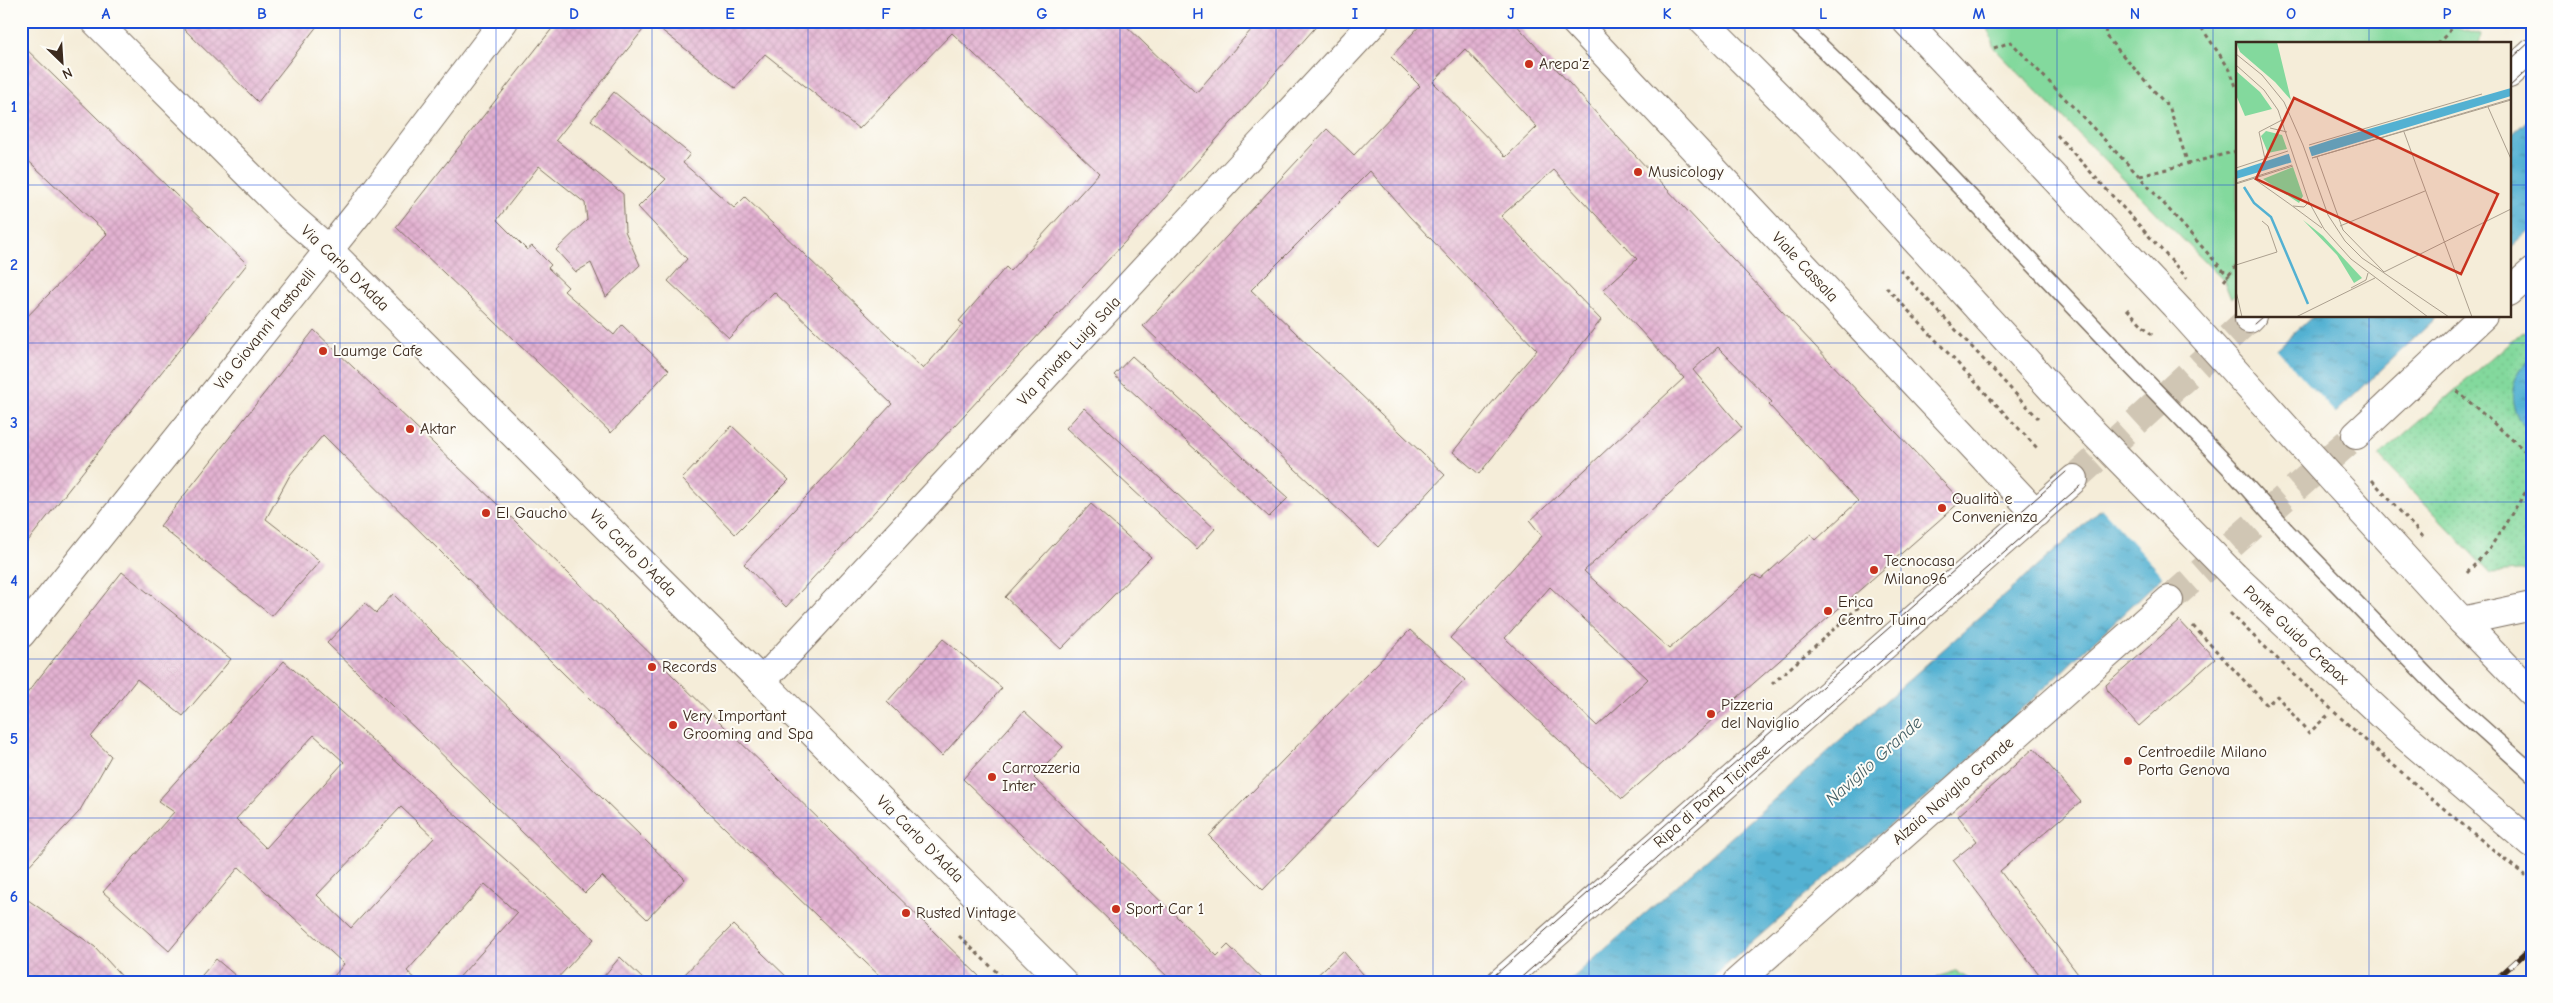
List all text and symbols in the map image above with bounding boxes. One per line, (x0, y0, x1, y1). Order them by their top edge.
text: A (102, 5, 111, 23)
text: B (257, 5, 267, 23)
text: C (413, 5, 423, 23)
text: D (569, 5, 579, 23)
text: E (725, 5, 735, 23)
text: F (881, 5, 891, 23)
text: G (1036, 5, 1048, 23)
text: H (1192, 5, 1204, 23)
text: I (1352, 5, 1358, 23)
text: J (1507, 5, 1515, 23)
text: K (1662, 5, 1672, 23)
text: L (1819, 5, 1827, 23)
text: M (1973, 5, 1986, 23)
text: N (2130, 5, 2140, 23)
text: O (2286, 5, 2296, 23)
text: P (2443, 5, 2452, 23)
north arrow (38, 38, 88, 88)
inset map (2236, 42, 2510, 318)
place label: Arepa'z (1539, 55, 1589, 73)
marker: Arepa'z (1523, 58, 1535, 70)
text: N (60, 64, 75, 83)
text: 1 (11, 98, 17, 116)
place label: Musicology (1648, 163, 1724, 181)
marker: Musicology (1632, 166, 1644, 178)
street label: Via Carlo D'Adda (297, 221, 393, 315)
street label: Viale Cassala (1768, 228, 1842, 306)
text: 2 (10, 256, 18, 274)
street label: Via Giovanni Pastorelli (211, 265, 319, 393)
street label: Via privata Luigi Sala (1014, 293, 1124, 409)
place label: Laumge Cafe (333, 342, 423, 360)
marker: Laumge Cafe (317, 345, 329, 357)
text: 3 (10, 414, 18, 432)
place label: Aktar (420, 420, 456, 438)
marker: Aktar (404, 423, 416, 435)
place label: Qualità e Convenienza (1952, 490, 2038, 526)
marker: Qualità e Convenienza (1936, 502, 1948, 514)
place label: El Gaucho (496, 504, 567, 522)
street label: Via Carlo D'Adda (586, 506, 680, 600)
marker: El Gaucho (480, 507, 492, 519)
place label: Tecnocasa Milano96 (1884, 552, 1955, 588)
marker: Tecnocasa Milano96 (1868, 564, 1880, 576)
text: 4 (10, 572, 18, 590)
street label: Ponte Guido Crepax (2240, 582, 2352, 689)
place label: Erica Centro Tuina (1838, 593, 1926, 629)
marker: Erica Centro Tuina (1822, 605, 1834, 617)
place label: Records (662, 658, 717, 676)
marker: Records (646, 661, 658, 673)
place label: Pizzeria del Naviglio (1721, 696, 1800, 732)
place label: Very Important Grooming and Spa (683, 707, 814, 743)
marker: Pizzeria del Naviglio (1705, 708, 1717, 720)
water label: Naviglio Grande (1821, 712, 1927, 810)
marker: Very Important Grooming and Spa (667, 719, 679, 731)
text: 5 (10, 730, 18, 748)
street label: Alzaia Naviglio Grande (1889, 734, 2017, 848)
street label: Ripa di Porta Ticinese (1650, 741, 1774, 851)
place label: Centroedile Milano Porta Genova (2138, 743, 2267, 779)
marker: Centroedile Milano Porta Genova (2122, 755, 2134, 767)
place label: Carrozzeria Inter (1002, 759, 1080, 795)
marker: Carrozzeria Inter (986, 771, 998, 783)
street label: Via Carlo D'Adda (873, 792, 967, 886)
text: 6 (10, 888, 18, 906)
place label: Sport Car 1 (1126, 900, 1204, 918)
marker: Sport Car 1 (1110, 903, 1122, 915)
place label: Rusted Vintage (916, 904, 1016, 922)
marker: Rusted Vintage (900, 907, 912, 919)

